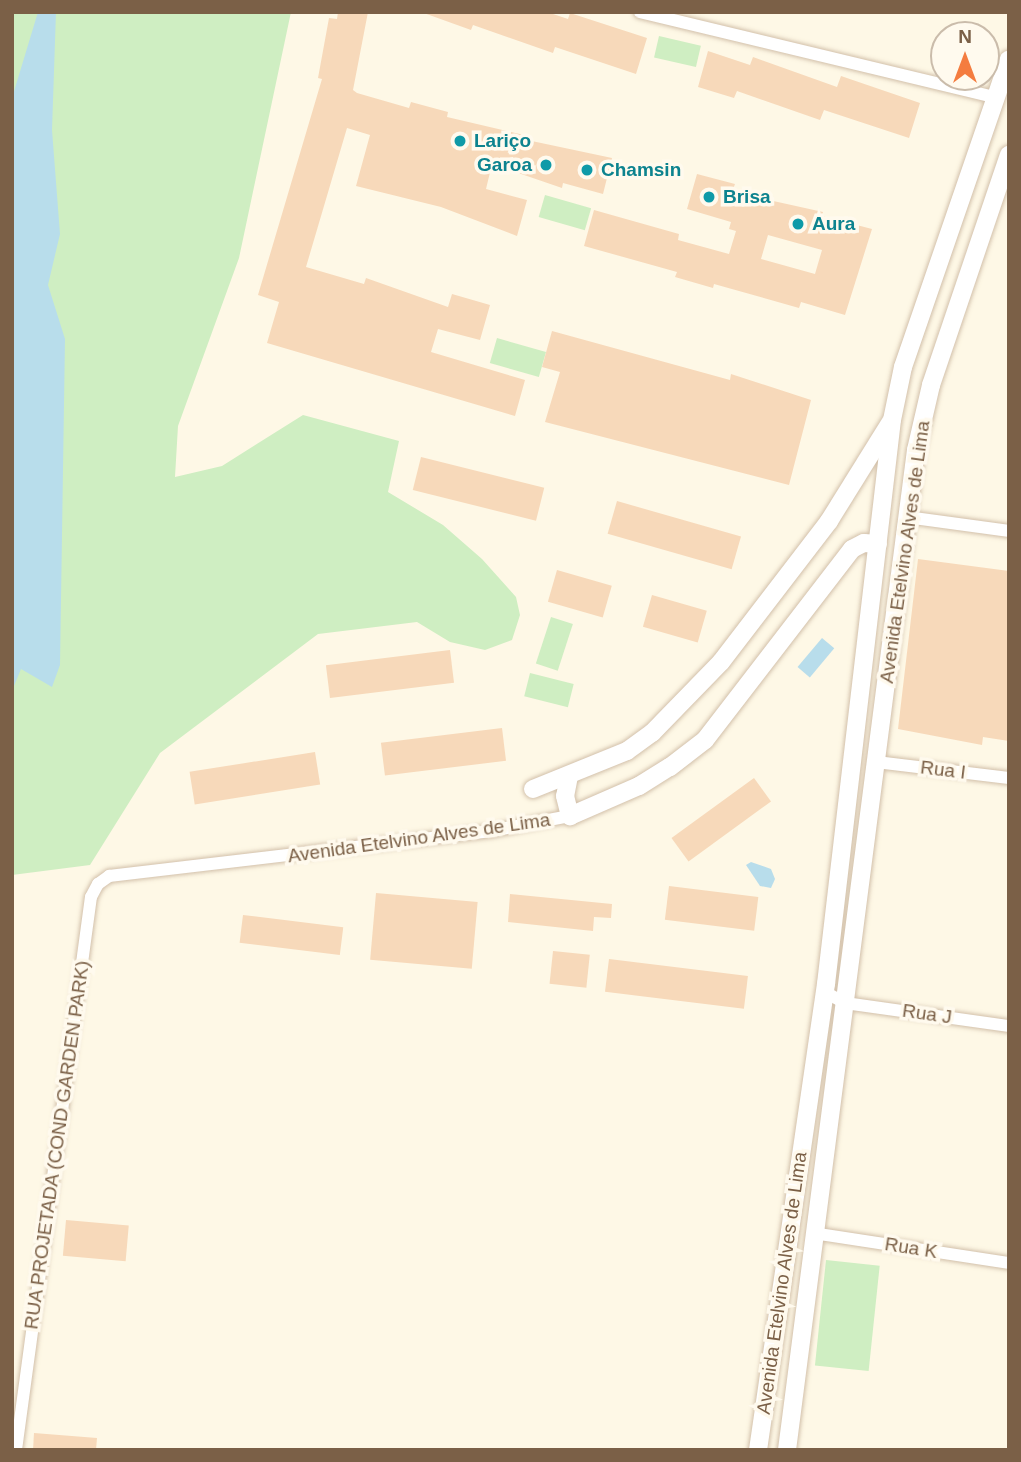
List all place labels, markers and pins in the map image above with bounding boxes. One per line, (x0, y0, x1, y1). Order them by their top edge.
place label: Lariço (474, 130, 531, 152)
marker: Lariço (452, 133, 468, 149)
place label: Garoa (477, 154, 532, 176)
marker: Garoa (538, 157, 554, 173)
place label: Chamsin (601, 159, 681, 181)
marker: Chamsin (579, 162, 595, 178)
place label: Brisa (723, 186, 771, 208)
marker: Brisa (701, 189, 717, 205)
place label: Aura (812, 213, 855, 235)
marker: Aura (790, 216, 806, 232)

